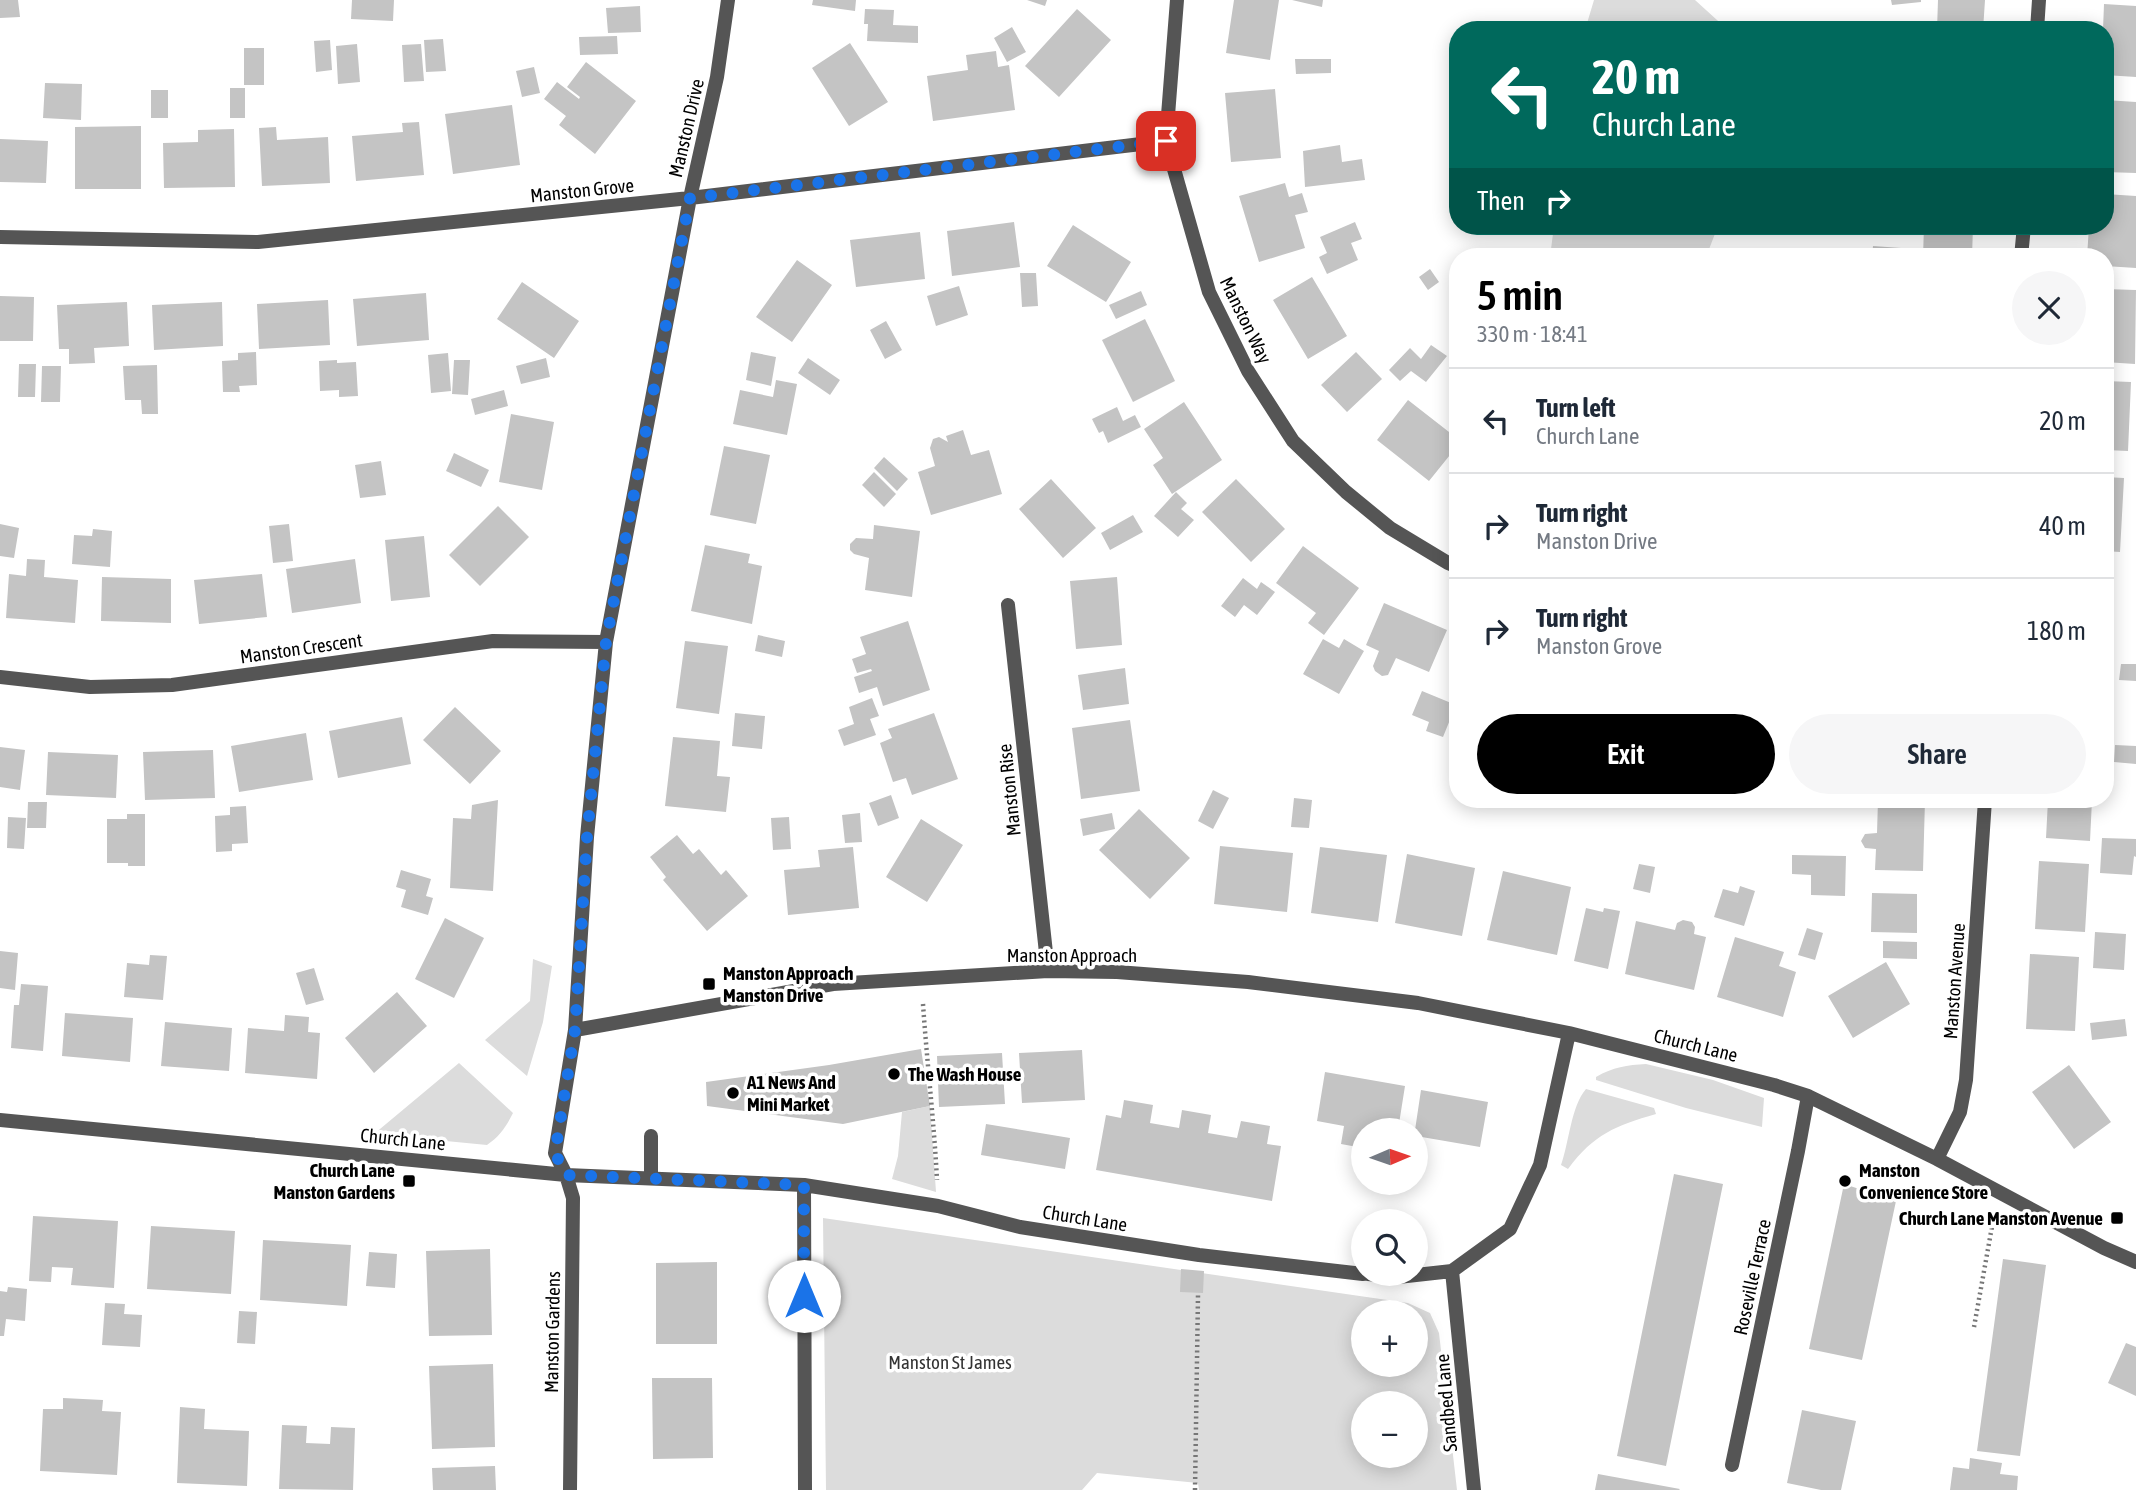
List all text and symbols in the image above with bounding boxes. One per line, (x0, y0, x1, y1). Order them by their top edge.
text: 20 m (1592, 48, 1680, 104)
icon: left (1477, 49, 1568, 140)
street label: Manston Drive (664, 77, 708, 179)
text: Church Lane (1592, 106, 1736, 143)
pin (1136, 111, 1196, 171)
icon: arrive (1147, 122, 1185, 160)
street label: Manston Grove (529, 174, 635, 206)
icon: right (1539, 182, 1577, 220)
text: Then (1477, 186, 1525, 216)
text: 5 min (1477, 271, 1563, 319)
button: close (2012, 271, 2086, 345)
street label: Manston Way (1216, 273, 1276, 367)
text: 330 m · 18:41 (1477, 321, 1588, 347)
text: Turn left (1536, 393, 1616, 423)
icon: left (1477, 402, 1515, 440)
text: 20 m (2039, 406, 2086, 436)
text: Church Lane (1536, 423, 1639, 449)
text: Turn right (1536, 498, 1627, 528)
icon: right (1477, 507, 1515, 545)
text: 40 m (2039, 511, 2086, 541)
text: Manston Drive (1536, 528, 1658, 554)
text: Turn right (1536, 603, 1627, 633)
icon: right (1477, 612, 1515, 650)
text: 180 m (2027, 616, 2086, 646)
street label: Manston Crescent (238, 629, 364, 667)
text: Manston Grove (1536, 633, 1662, 659)
button: Exit (1477, 714, 1775, 794)
button: Share (1789, 714, 2086, 794)
street label: Manston Rise (993, 743, 1025, 837)
street label: Manston Avenue (1939, 922, 1969, 1040)
street label: Manston Approach (1007, 944, 1137, 966)
place label: Manston Approach Manston Drive (723, 962, 853, 1006)
marker: Manston Approach Manston Drive (701, 976, 717, 992)
street label: Church Lane (1652, 1024, 1740, 1066)
place label: The Wash House (908, 1063, 1022, 1085)
marker: The Wash House (886, 1066, 902, 1082)
place label: A1 News And Mini Market (746, 1071, 836, 1115)
marker: A1 News And Mini Market (725, 1085, 741, 1101)
north arrow (1351, 1118, 1428, 1195)
map controls (1351, 1118, 1428, 1468)
street label: Church Lane (359, 1124, 447, 1154)
place label: Church Lane Manston Gardens (273, 1159, 395, 1203)
place label: Manston Convenience Store (1859, 1159, 1988, 1203)
marker: Church Lane Manston Gardens (401, 1173, 417, 1189)
marker: Manston Convenience Store (1837, 1173, 1853, 1189)
street label: Church Lane (1041, 1200, 1129, 1236)
place label: Church Lane Manston Avenue (1899, 1207, 2103, 1229)
button: search (1351, 1209, 1428, 1286)
marker: Church Lane Manston Avenue (2109, 1210, 2125, 1226)
street label: Roseville Terrace (1729, 1217, 1775, 1337)
position arrow (767, 1259, 841, 1333)
street label: Manston Gardens (540, 1271, 564, 1393)
button: + (1351, 1300, 1428, 1377)
park label: Manston St James (888, 1351, 1012, 1373)
street label: Sandbed Lane (1431, 1353, 1461, 1453)
button: − (1351, 1391, 1428, 1468)

